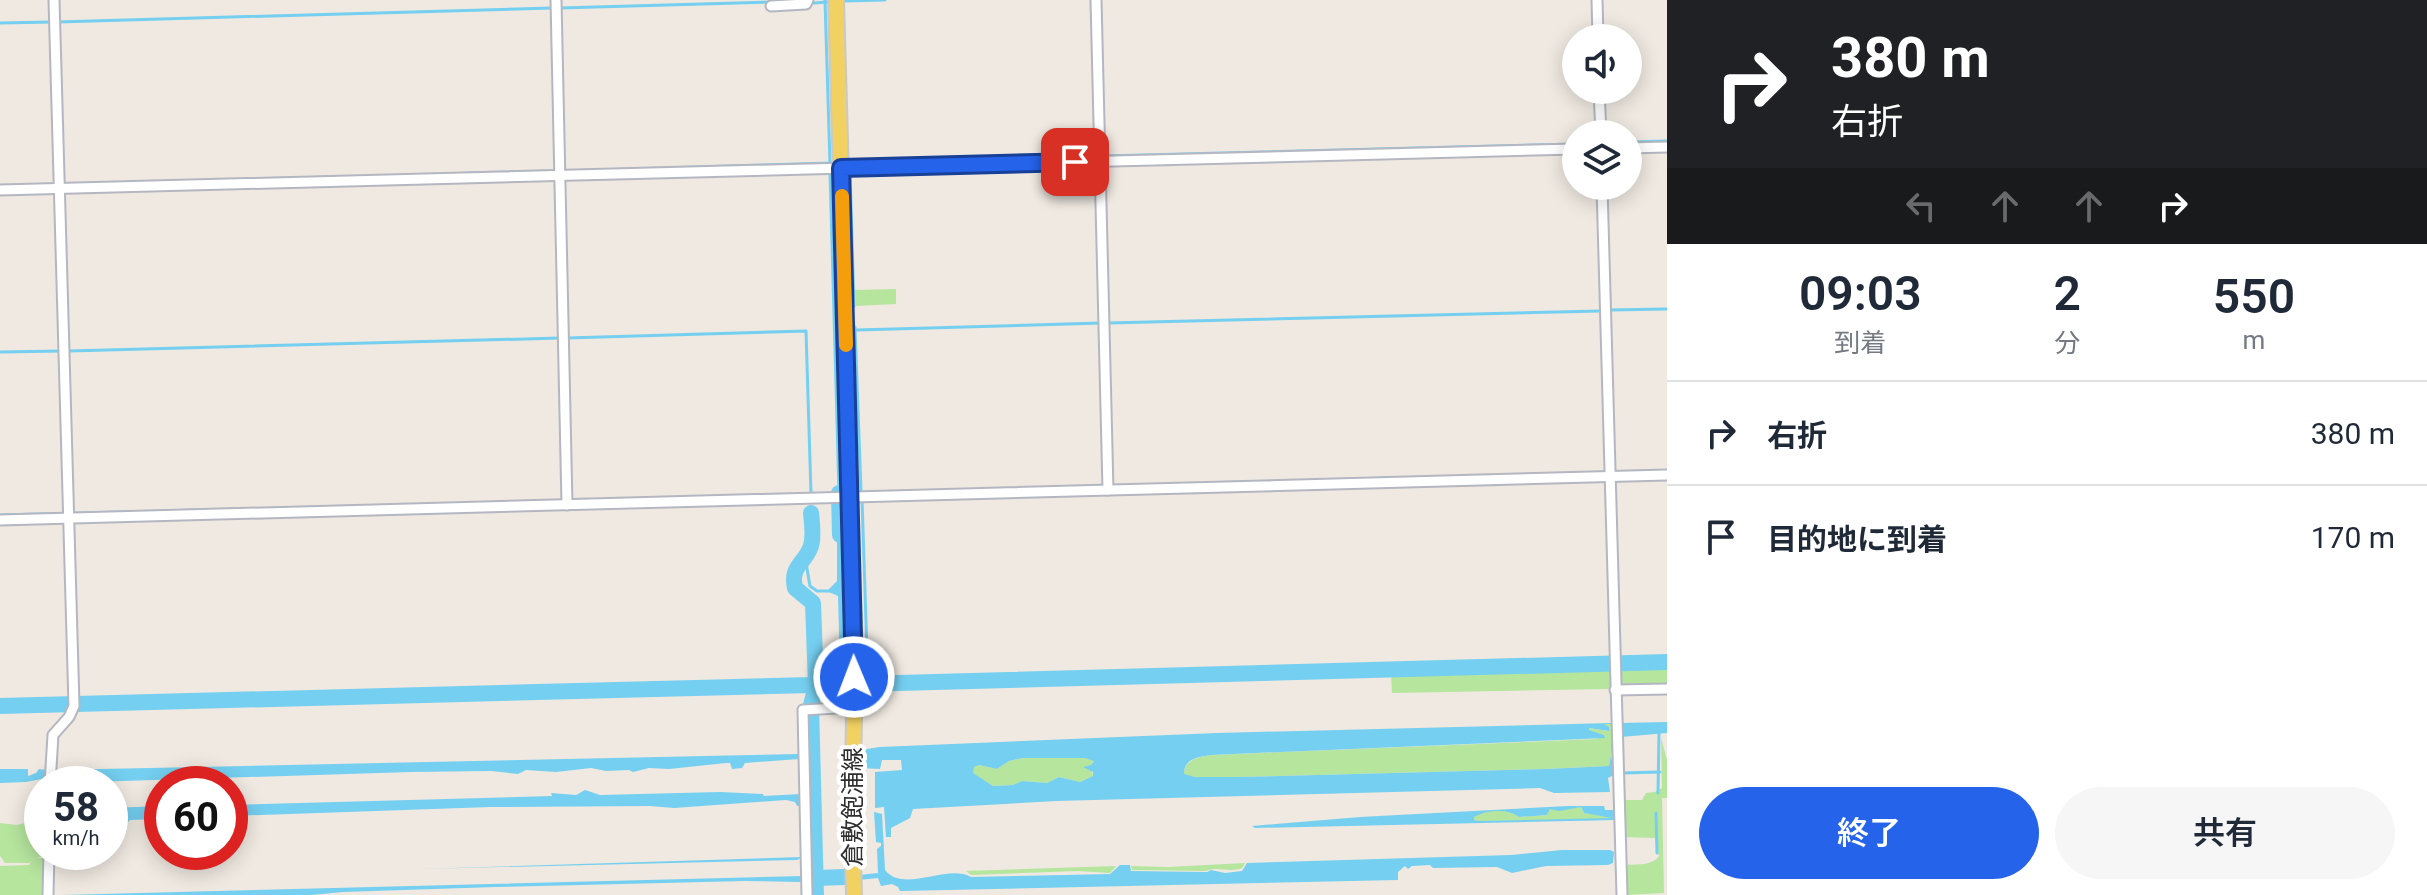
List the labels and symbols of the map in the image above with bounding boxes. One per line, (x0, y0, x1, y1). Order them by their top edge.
pin (1041, 128, 1109, 196)
position arrow (812, 635, 896, 719)
street label: 倉敷飽浦線 (839, 747, 867, 867)
speed limit sign: 60 (144, 766, 248, 870)

